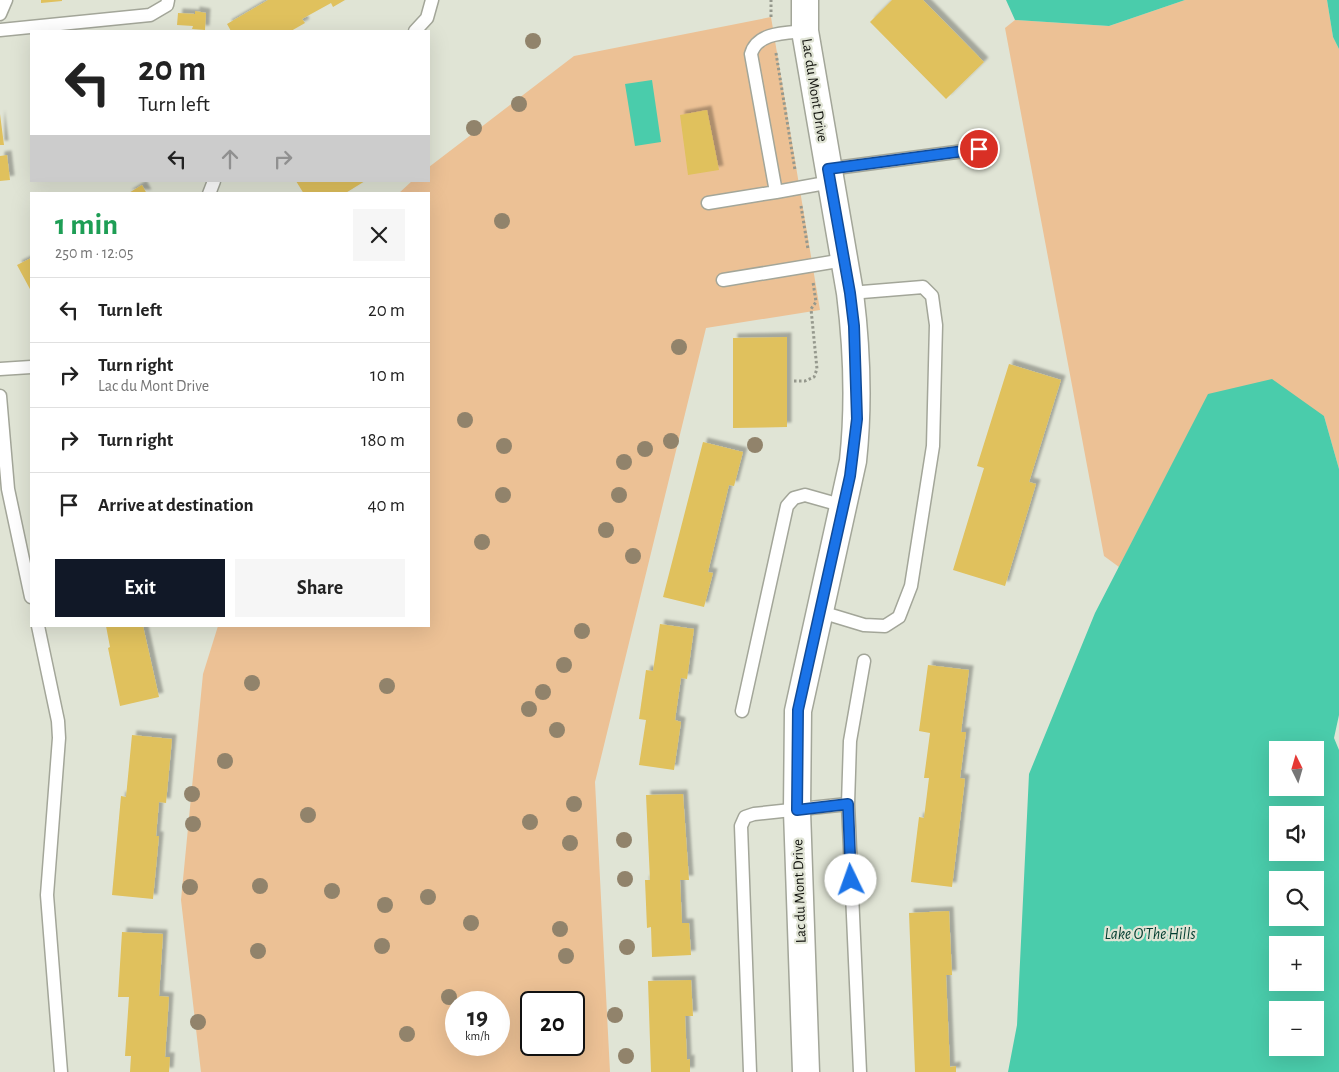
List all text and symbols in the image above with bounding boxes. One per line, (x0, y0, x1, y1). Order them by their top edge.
street label: Lac du Mont Drive (799, 37, 830, 143)
icon: left (55, 50, 120, 115)
text: 20 m (138, 52, 206, 87)
text: Turn left (138, 93, 210, 115)
pin (958, 128, 1000, 170)
icon: arrive (965, 135, 993, 163)
icon: left (163, 145, 191, 173)
icon: ahead (216, 145, 244, 173)
icon: right (269, 145, 297, 173)
button: close (353, 209, 405, 261)
text: 1 min (55, 210, 118, 240)
text: 250 m · 12:05 (55, 245, 133, 261)
icon: left (55, 296, 83, 324)
text: Turn left (98, 301, 162, 320)
text: 20 m (368, 301, 405, 320)
text: Turn right (98, 356, 173, 375)
icon: right (55, 361, 83, 389)
text: 10 m (370, 366, 405, 385)
text: Lac du Mont Drive (98, 378, 209, 394)
icon: right (55, 426, 83, 454)
text: Turn right (98, 431, 173, 450)
text: 180 m (361, 431, 405, 450)
icon: arrive (55, 491, 83, 519)
text: Arrive at destination (98, 496, 254, 515)
text: 40 m (367, 496, 405, 515)
button: Exit (55, 559, 225, 617)
button: Share (235, 559, 405, 617)
north arrow (1269, 741, 1324, 796)
map controls (1269, 741, 1324, 1056)
button: sound (1269, 806, 1324, 861)
street label: Lac du Mont Drive (790, 839, 809, 943)
position arrow (824, 853, 876, 905)
button: search (1269, 871, 1324, 926)
water label: Lake O'The Hills (1105, 926, 1195, 942)
button: + (1269, 936, 1324, 991)
speed limit sign: 20 (520, 991, 585, 1056)
button: − (1269, 1001, 1324, 1056)
text: 19 (467, 1005, 488, 1030)
text: km/h (465, 1030, 490, 1042)

